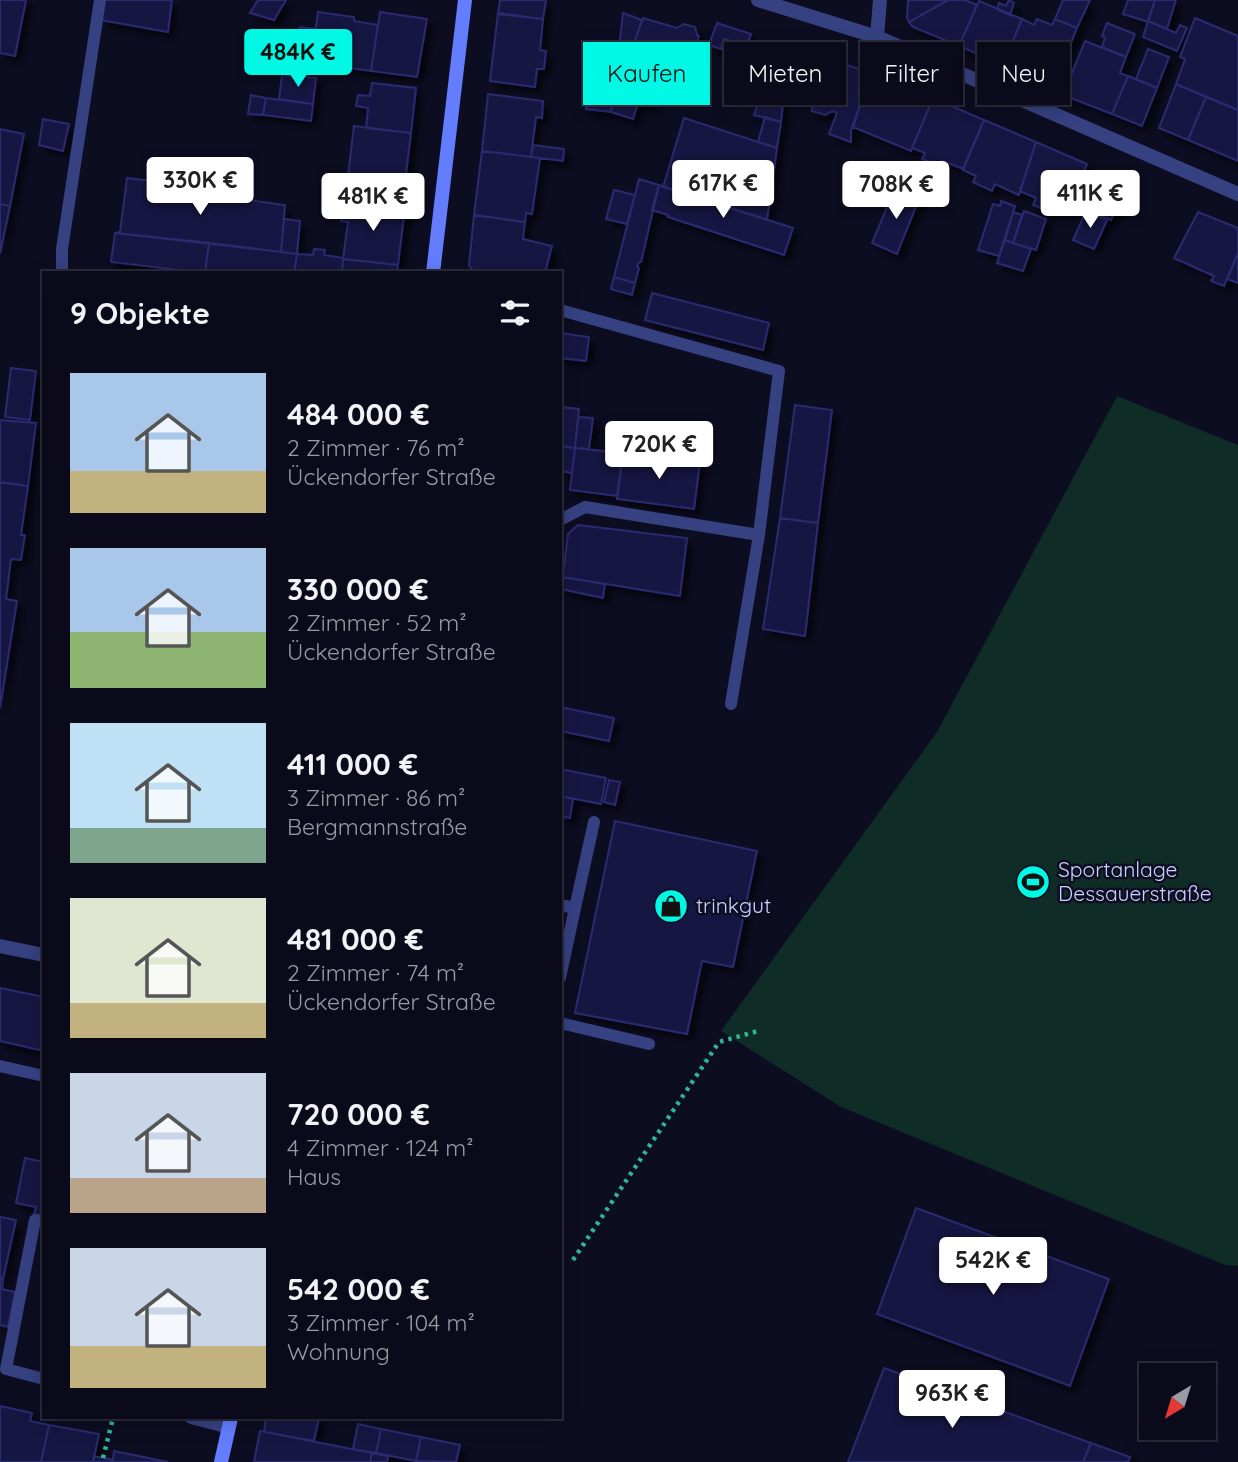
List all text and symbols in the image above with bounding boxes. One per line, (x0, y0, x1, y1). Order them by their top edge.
pin: 484K € (241, 29, 355, 89)
text: 484K € (260, 37, 336, 66)
chip: Kaufen (583, 42, 710, 105)
chip: Mieten (724, 42, 846, 105)
chip: Filter (860, 42, 963, 105)
chip: Neu (977, 42, 1070, 105)
pin: 330K € (143, 158, 257, 217)
pin: 617K € (666, 160, 780, 220)
pin: 708K € (839, 162, 953, 221)
text: 330K € (163, 165, 237, 194)
text: 617K € (688, 168, 758, 197)
text: 708K € (858, 169, 934, 198)
pin: 411K € (1033, 170, 1147, 230)
pin: 481K € (316, 174, 430, 233)
text: 411K € (1057, 178, 1123, 207)
text: 481K € (337, 181, 409, 210)
text: 9 Objekte (70, 294, 210, 332)
icon: filters (496, 294, 534, 332)
text: 484 000 € (287, 395, 430, 433)
icon: home (126, 401, 210, 485)
pin: 720K € (602, 421, 716, 481)
text: 720K € (621, 429, 697, 458)
text: 2 Zimmer · 76 m² (287, 433, 465, 462)
text: Ückendorfer Straße (287, 462, 496, 491)
text: 330 000 € (287, 570, 429, 608)
icon: home (126, 576, 210, 660)
text: 2 Zimmer · 52 m² (287, 608, 466, 637)
text: Ückendorfer Straße (287, 637, 496, 666)
text: 411 000 € (287, 745, 418, 783)
icon: home (126, 751, 210, 835)
text: 3 Zimmer · 86 m² (287, 783, 465, 812)
text: Bergmannstraße (287, 812, 467, 841)
place label: Sportanlage Dessauerstraße (1058, 856, 1212, 906)
sports icon: Sportanlage Dessauerstraße (1014, 863, 1052, 901)
shop icon: trinkgut (652, 887, 690, 925)
place label: trinkgut (696, 892, 771, 918)
text: 481 000 € (287, 920, 424, 958)
icon: home (126, 926, 210, 1010)
text: 2 Zimmer · 74 m² (287, 958, 464, 987)
text: Ückendorfer Straße (287, 987, 496, 1016)
text: 720 000 € (287, 1095, 430, 1133)
icon: home (126, 1101, 210, 1185)
text: 4 Zimmer · 124 m² (287, 1133, 474, 1162)
text: Haus (287, 1162, 341, 1191)
pin: 542K € (936, 1238, 1050, 1297)
text: 542K € (955, 1245, 1031, 1274)
text: 542 000 € (287, 1270, 430, 1308)
icon: home (126, 1276, 210, 1360)
text: 3 Zimmer · 104 m² (287, 1308, 475, 1337)
text: Wohnung (287, 1337, 390, 1366)
north arrow (1139, 1363, 1216, 1440)
map controls (1139, 1363, 1216, 1440)
pin: 963K € (895, 1370, 1009, 1430)
text: 963K € (915, 1378, 989, 1407)

